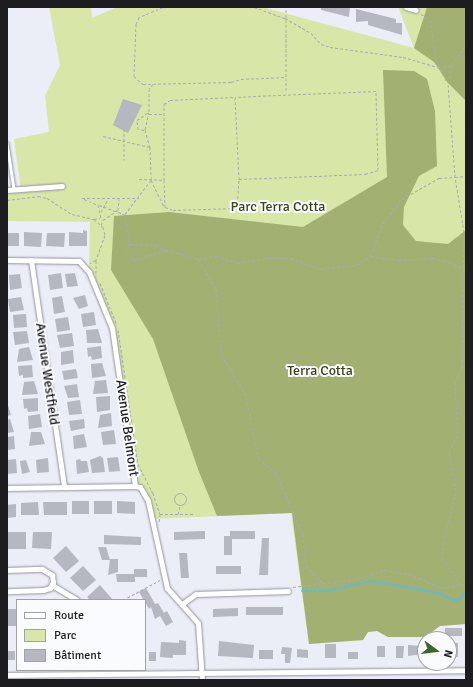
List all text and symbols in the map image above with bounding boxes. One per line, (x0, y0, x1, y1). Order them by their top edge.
park label: Parc Terra Cotta (231, 199, 325, 215)
street label: Avenue Westfield (32, 322, 62, 426)
park label: Terra Cotta (287, 363, 353, 379)
street label: Avenue Belmont (112, 379, 142, 477)
legend (16, 599, 146, 671)
text: Route (54, 608, 84, 623)
text: Parc (54, 628, 76, 643)
north arrow (417, 631, 457, 671)
text: Bâtiment (54, 648, 101, 663)
text: N (441, 649, 455, 659)

